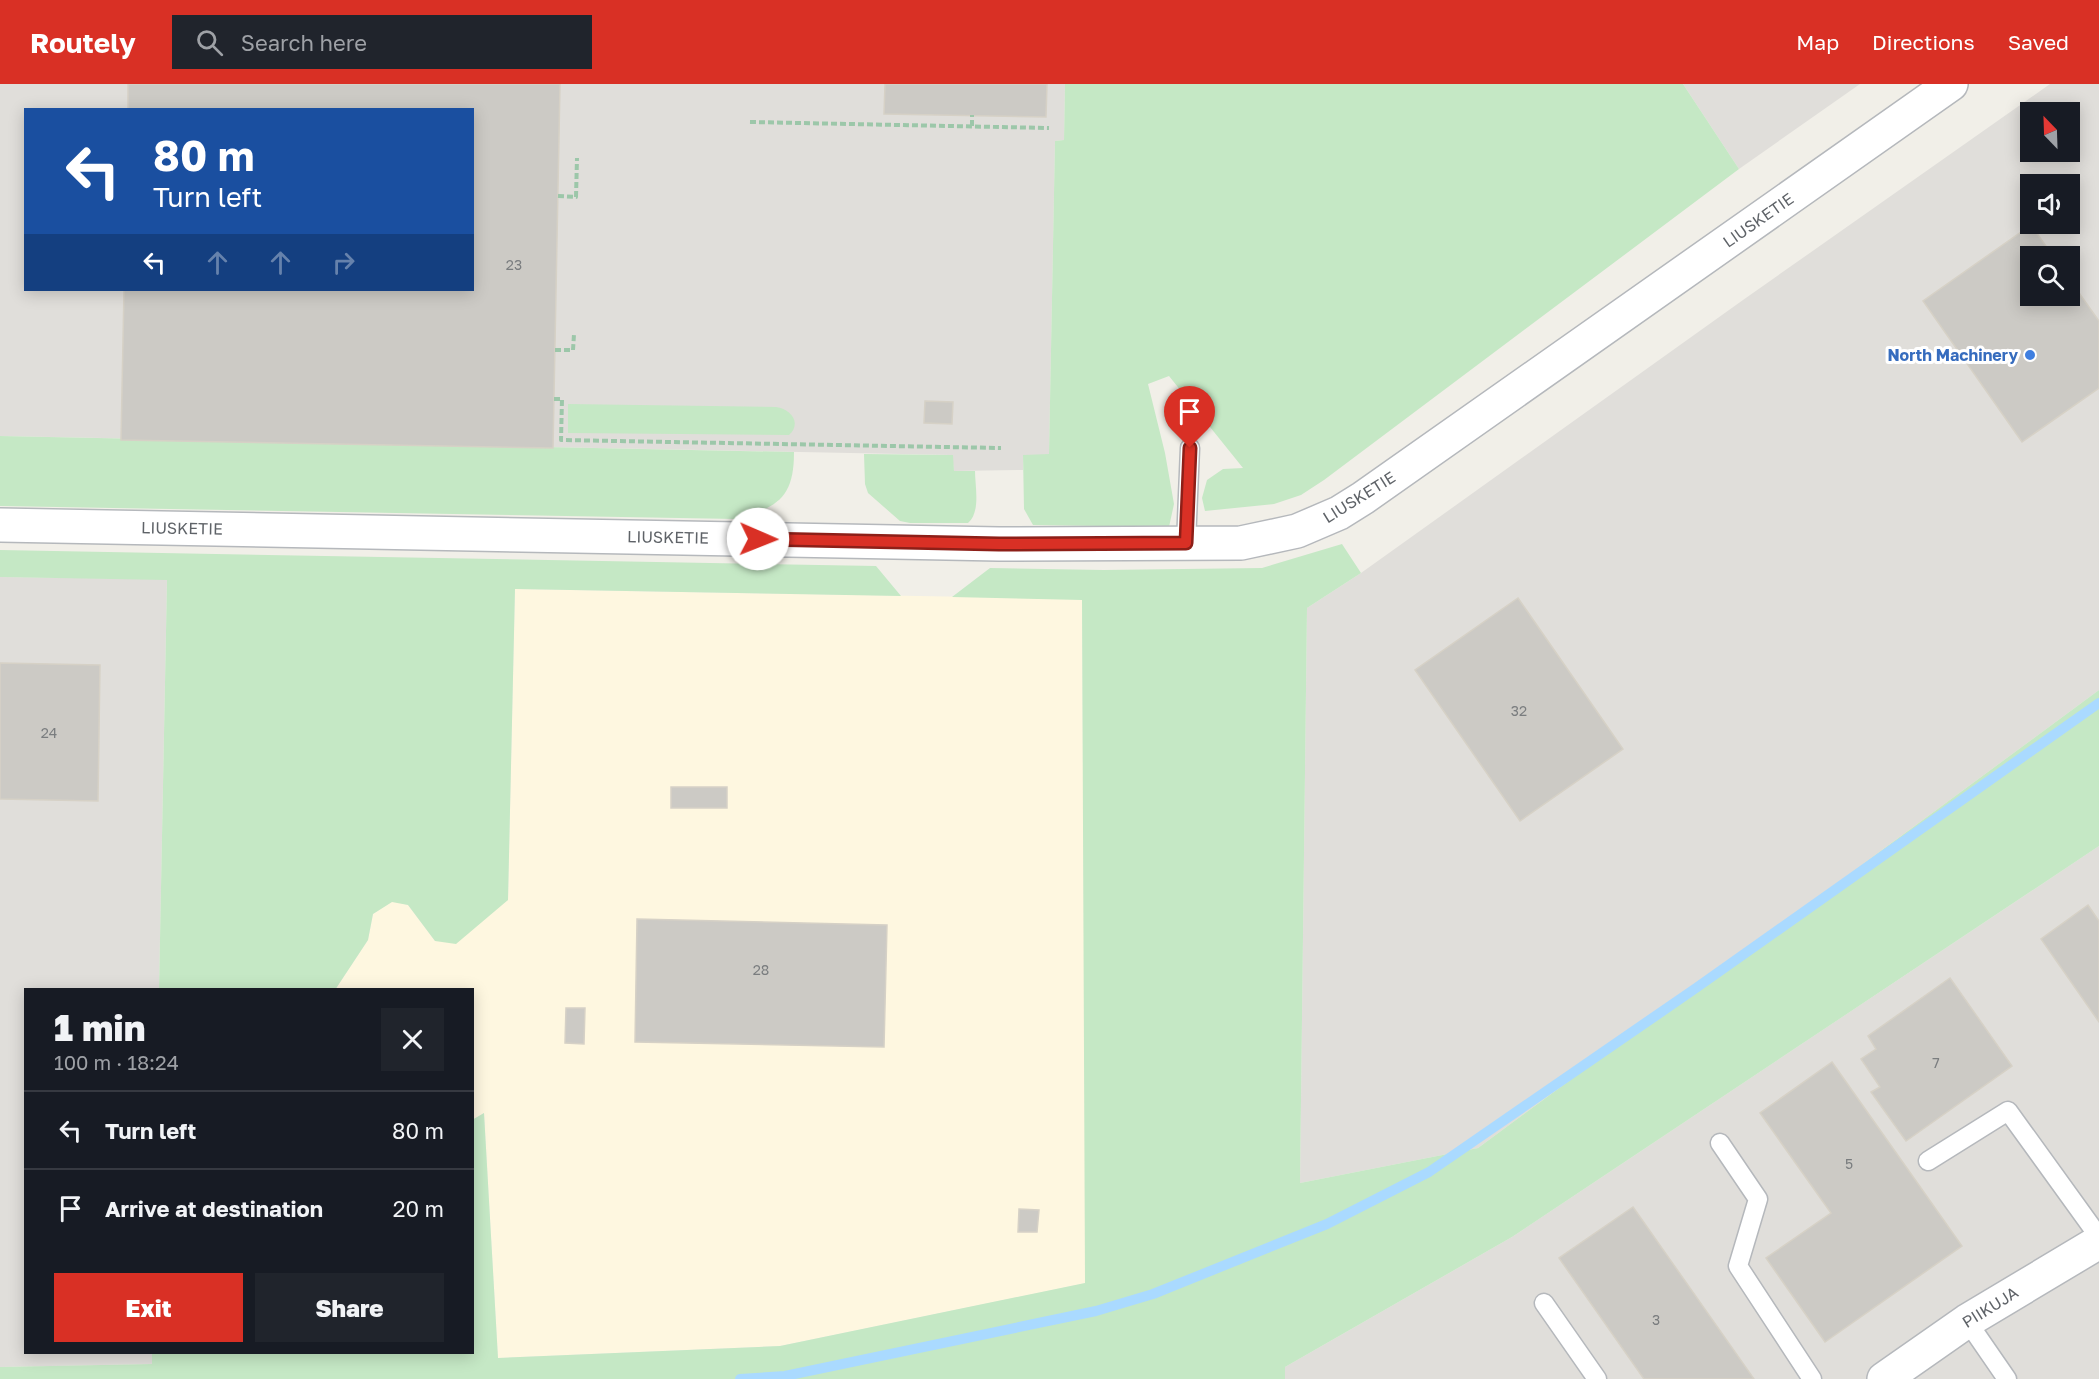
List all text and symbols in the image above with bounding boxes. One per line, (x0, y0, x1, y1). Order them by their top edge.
search box (172, 15, 592, 69)
text: Routely (30, 26, 136, 59)
icon: search (193, 26, 226, 59)
text: Search here (241, 29, 367, 56)
text: Map (1796, 29, 1839, 55)
text: Directions (1872, 29, 1975, 55)
text: Saved (2008, 29, 2069, 55)
north arrow (2020, 102, 2080, 162)
map controls (2020, 102, 2080, 306)
text: 80 m (153, 130, 254, 180)
icon: left (54, 132, 132, 210)
button: sound (2020, 174, 2080, 234)
text: Turn left (153, 181, 262, 213)
street label: LIUSKETIE (1719, 188, 1797, 252)
icon: left (138, 246, 171, 279)
icon: ahead (201, 246, 234, 279)
icon: ahead (264, 246, 297, 279)
icon: right (327, 246, 360, 279)
button: search (2020, 246, 2080, 306)
house number: 23 (506, 256, 522, 273)
place label: North Machinery (1887, 345, 2018, 365)
marker: North Machinery (2023, 348, 2037, 362)
pin (1164, 386, 1215, 448)
icon: arrive (1173, 395, 1206, 428)
street label: LIUSKETIE (1319, 467, 1399, 527)
position arrow (726, 507, 790, 571)
street label: LIUSKETIE (141, 517, 223, 539)
street label: LIUSKETIE (627, 526, 709, 548)
house number: 32 (1511, 702, 1527, 719)
house number: 24 (41, 724, 57, 741)
house number: 28 (753, 961, 769, 978)
text: 1 min (54, 1006, 145, 1049)
button: close (381, 1008, 444, 1071)
text: 100 m · 18:24 (54, 1050, 179, 1074)
house number: 7 (1932, 1054, 1940, 1071)
icon: left (54, 1114, 87, 1147)
text: Turn left (105, 1117, 196, 1144)
text: 80 m (392, 1117, 444, 1144)
house number: 5 (1845, 1155, 1853, 1172)
icon: arrive (54, 1192, 87, 1225)
text: Arrive at destination (105, 1195, 323, 1222)
text: 20 m (393, 1195, 444, 1222)
button: Exit (54, 1273, 243, 1342)
button: Share (255, 1273, 444, 1342)
street label: PIIKUJA (1958, 1282, 2022, 1332)
house number: 3 (1652, 1311, 1660, 1328)

